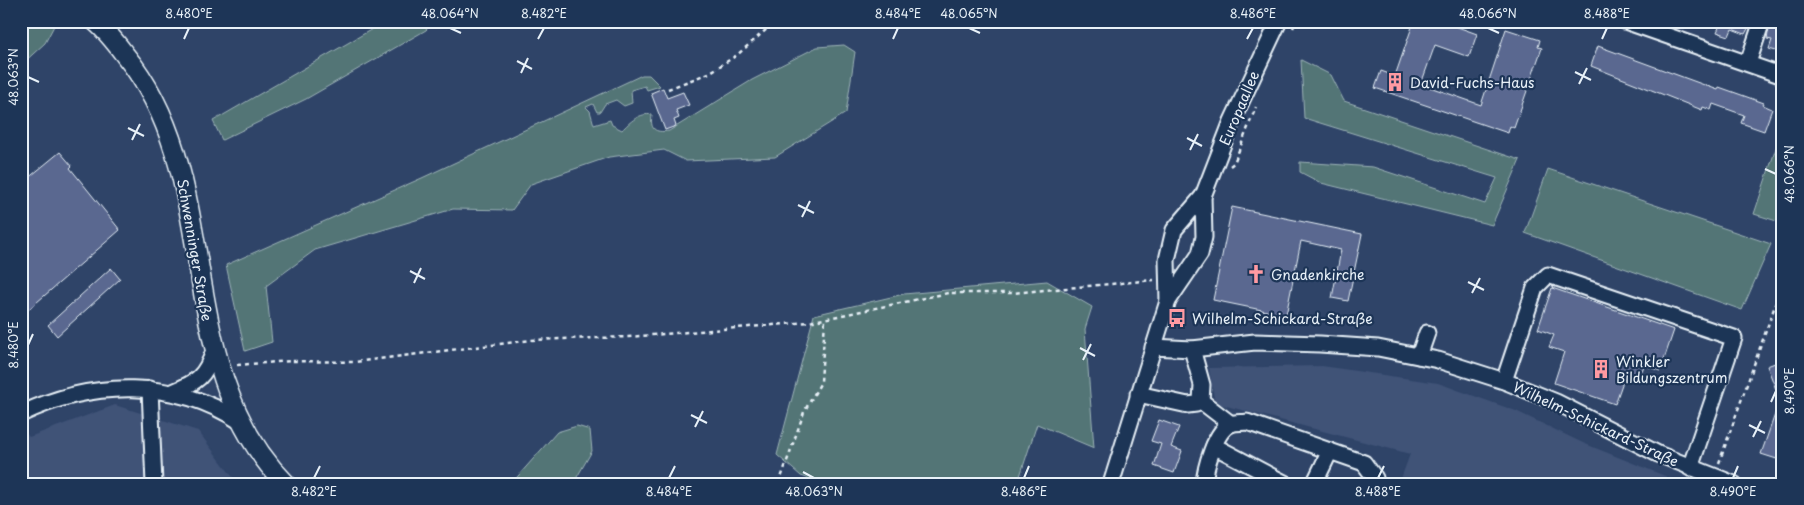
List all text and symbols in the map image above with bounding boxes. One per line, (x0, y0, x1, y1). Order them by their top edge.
text: 8.480°E (165, 4, 213, 22)
text: 48.064°N (421, 4, 479, 22)
text: 8.482°E (521, 4, 567, 22)
text: 8.484°E (875, 4, 921, 22)
text: 48.065°N (940, 4, 998, 22)
text: 8.486°E (1230, 4, 1276, 22)
text: 48.066°N (1459, 4, 1517, 22)
text: 8.488°E (1584, 4, 1630, 22)
text: 48.063°N (4, 48, 22, 106)
street label: Europaallee (1214, 67, 1264, 149)
building icon: David-Fuchs-Haus (1384, 71, 1406, 93)
place label: David-Fuchs-Haus (1410, 72, 1534, 93)
text: 48.066°N (1780, 145, 1798, 203)
street label: Schwenninger Straße (172, 177, 218, 323)
church icon: Gnadenkirche (1245, 263, 1267, 285)
place label: Gnadenkirche (1271, 264, 1365, 285)
bus stop icon: Wilhelm-Schickard-Straße (1166, 307, 1188, 329)
place label: Wilhelm-Schickard-Straße (1192, 308, 1373, 329)
text: 8.480°E (4, 321, 22, 369)
place label: Winkler Bildungszentrum (1616, 351, 1727, 388)
building icon: Winkler Bildungszentrum (1590, 358, 1612, 380)
text: 8.490°E (1780, 367, 1798, 415)
street label: Wilhelm-Schickard-Straße (1510, 376, 1682, 472)
text: 8.482°E (291, 482, 337, 500)
text: 8.484°E (646, 482, 692, 500)
text: 48.063°N (785, 482, 843, 500)
text: 8.486°E (1001, 482, 1047, 500)
text: 8.488°E (1355, 482, 1401, 500)
text: 8.490°E (1709, 482, 1757, 500)

